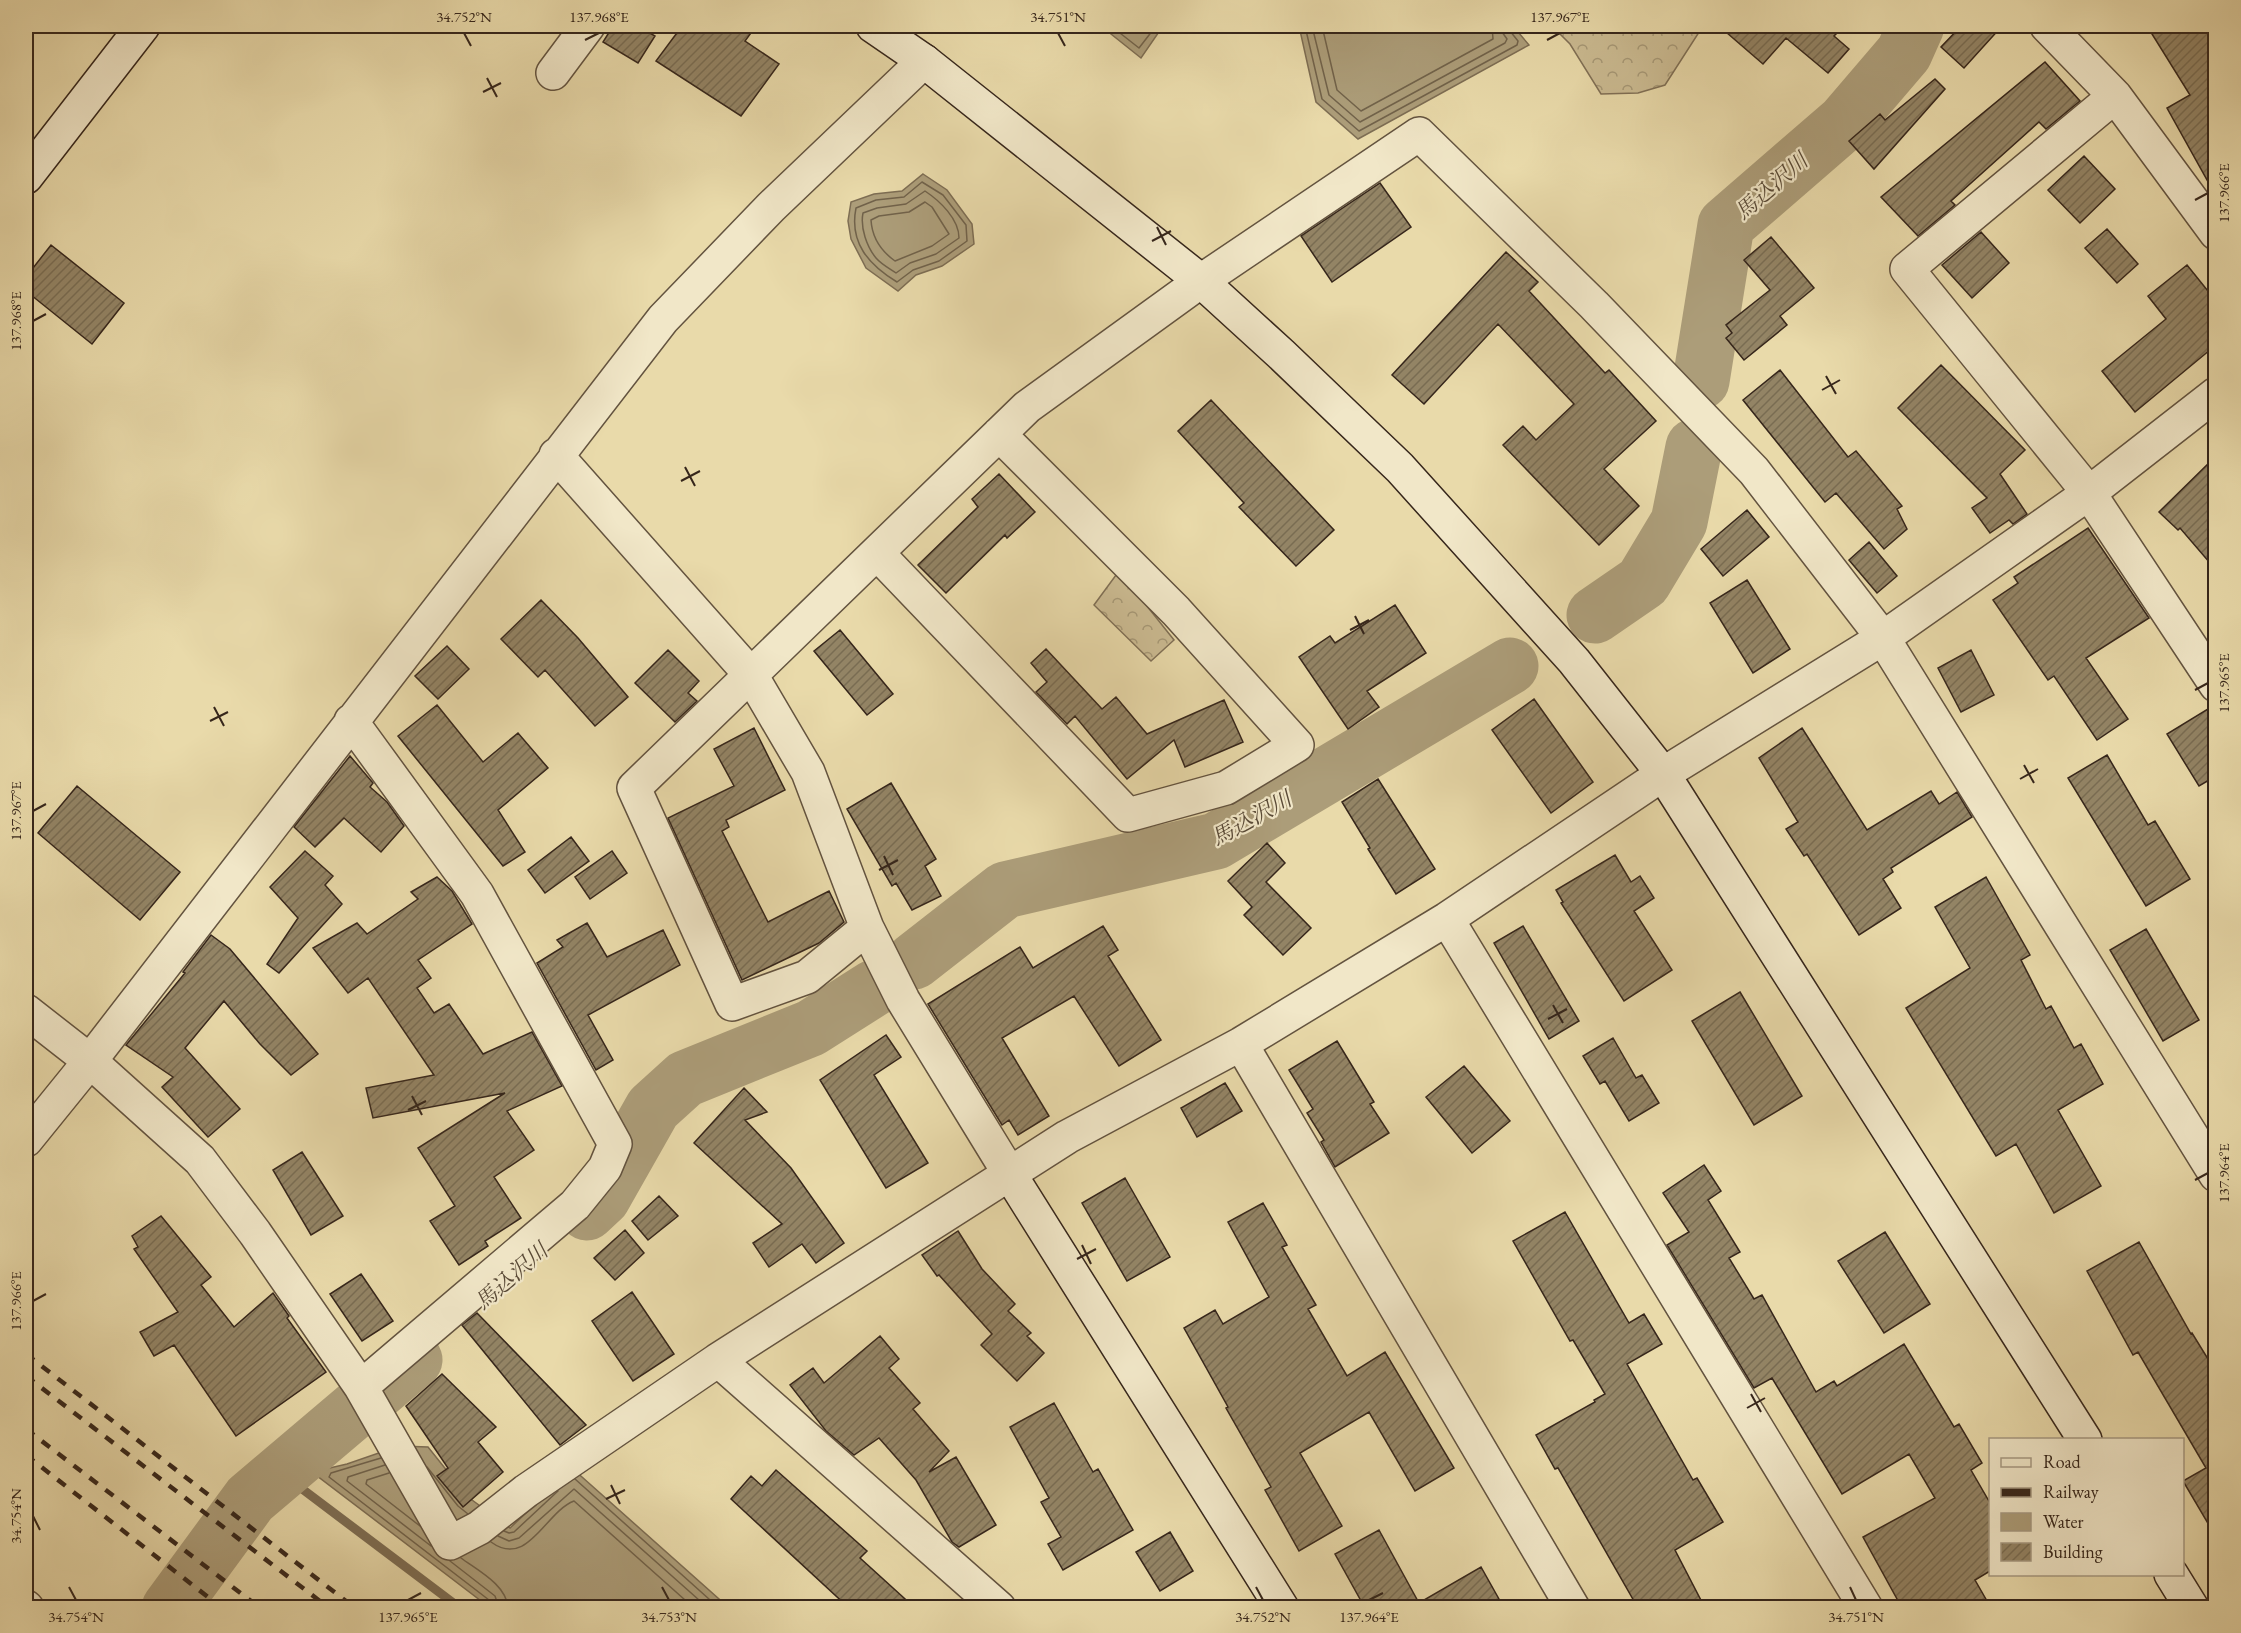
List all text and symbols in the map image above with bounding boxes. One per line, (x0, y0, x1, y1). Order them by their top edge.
text: 34.752°N (436, 7, 492, 26)
text: 137.968°E (569, 7, 629, 26)
text: 34.751°N (1030, 7, 1086, 26)
text: 137.967°E (1530, 7, 1590, 26)
water label: 馬込沢川 (1729, 145, 1816, 226)
text: 137.966°E (2214, 163, 2233, 223)
text: 137.968°E (6, 291, 25, 351)
text: 137.965°E (2214, 653, 2233, 713)
text: 137.967°E (6, 781, 25, 841)
water label: 馬込沢川 (1206, 783, 1298, 852)
text: 137.964°E (2214, 1143, 2233, 1203)
water label: 馬込沢川 (469, 1235, 556, 1316)
text: 137.966°E (6, 1271, 25, 1331)
legend (1989, 1438, 2184, 1576)
text: Road (2043, 1450, 2082, 1473)
text: Railway (2043, 1480, 2099, 1503)
text: 34.754°N (6, 1488, 25, 1544)
text: Water (2043, 1510, 2084, 1533)
text: Building (2043, 1540, 2103, 1563)
text: 34.754°N (48, 1607, 104, 1626)
text: 137.965°E (378, 1607, 438, 1626)
text: 34.753°N (641, 1607, 697, 1626)
text: 34.752°N (1235, 1607, 1291, 1626)
text: 137.964°E (1339, 1607, 1399, 1626)
text: 34.751°N (1828, 1607, 1884, 1626)

